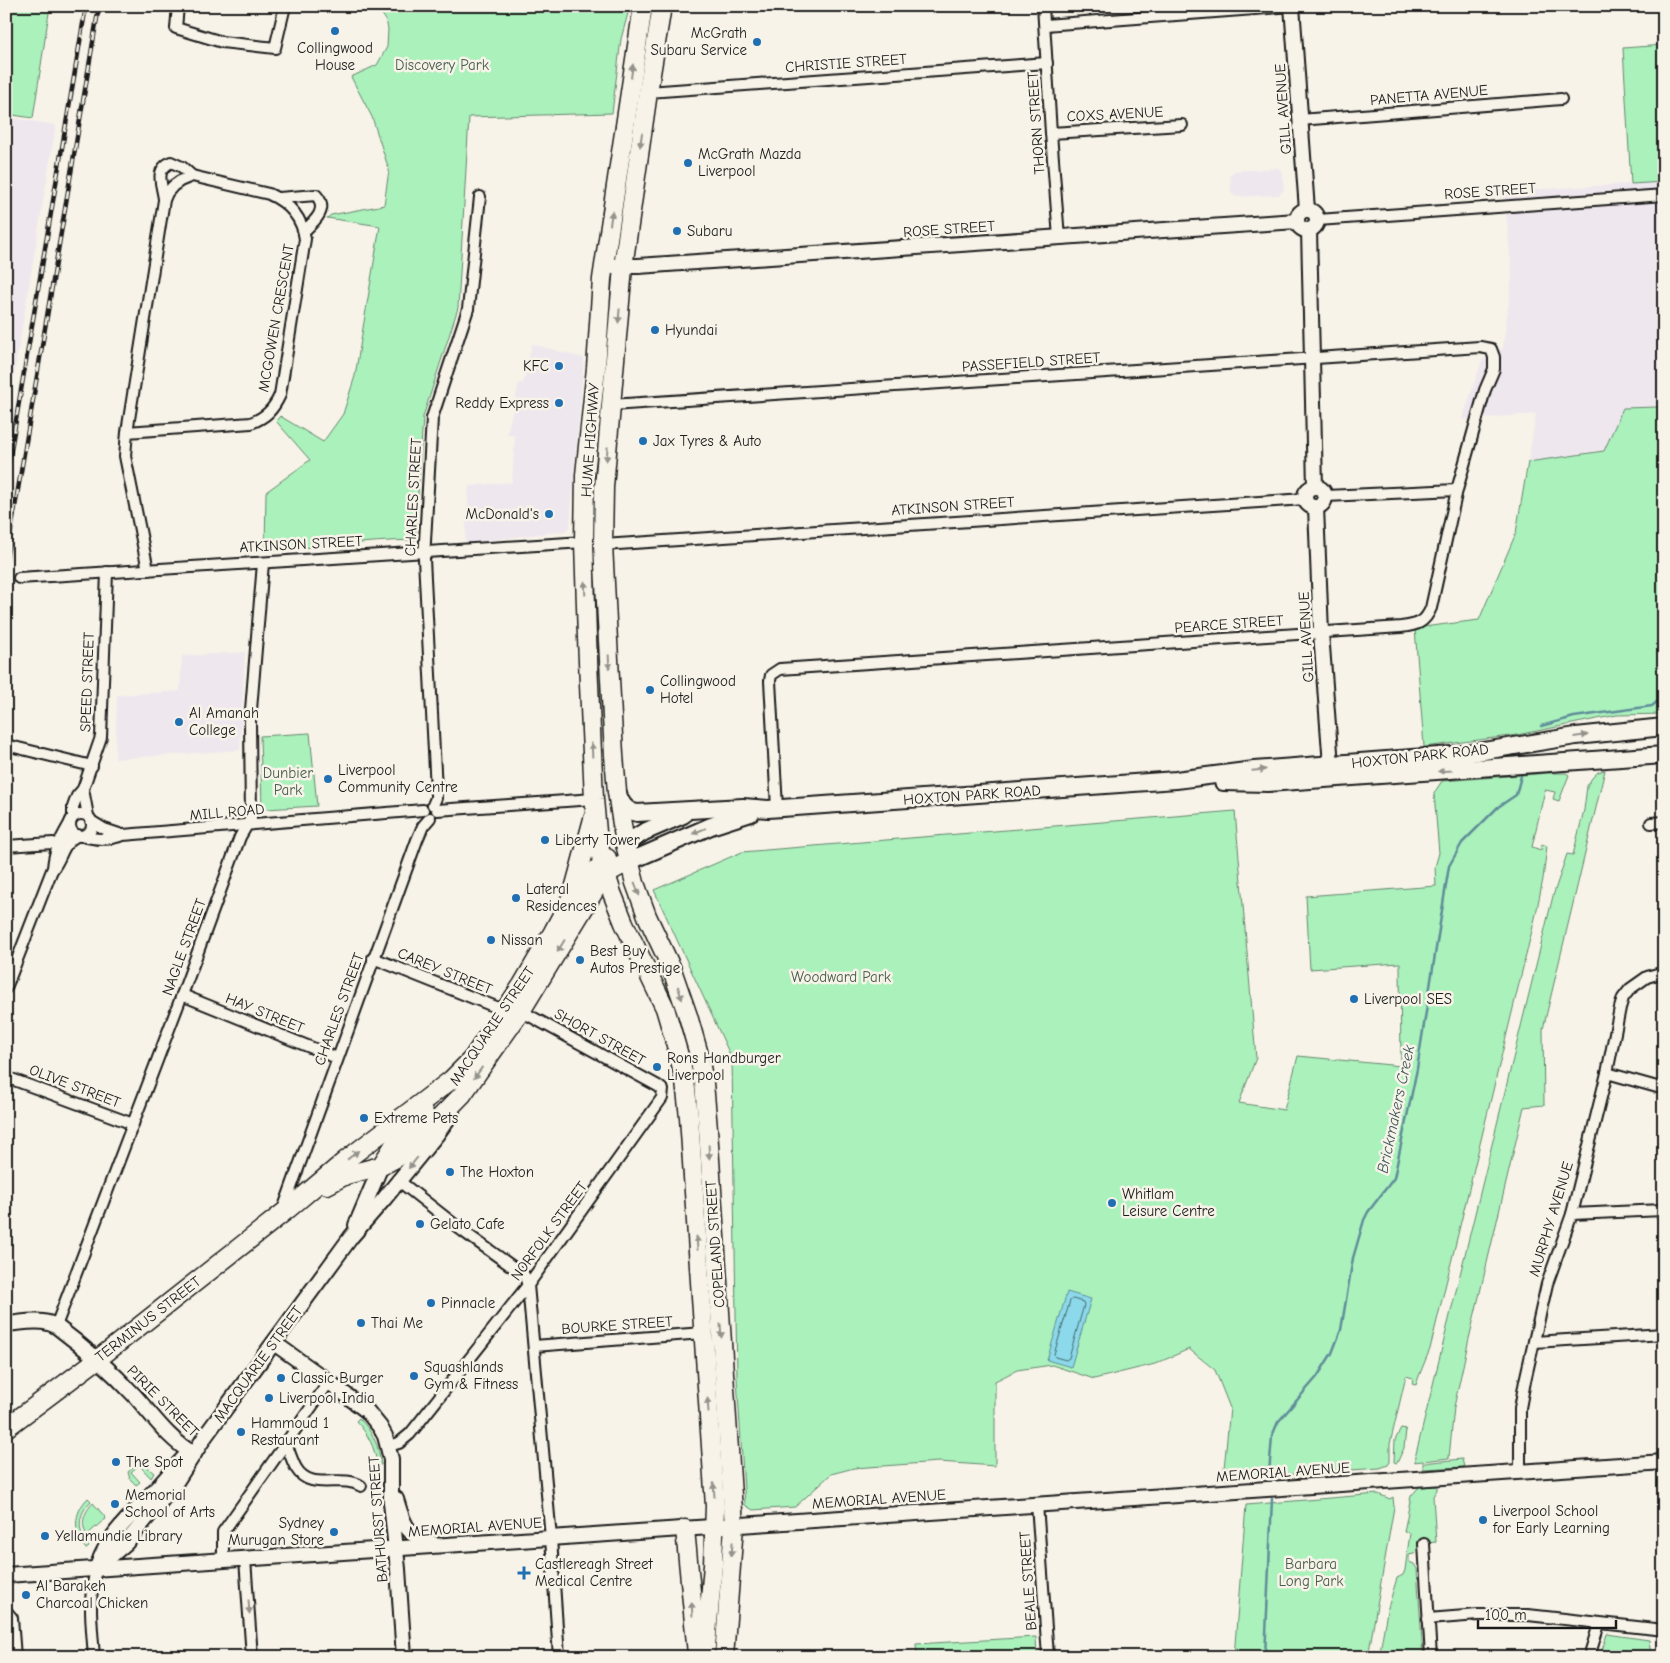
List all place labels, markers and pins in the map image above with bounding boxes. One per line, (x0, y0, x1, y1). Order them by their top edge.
place label: McGrath Subaru Service (650, 24, 747, 59)
marker: Collingwood House (329, 25, 341, 37)
marker: McGrath Subaru Service (751, 36, 763, 48)
place label: Collingwood House (297, 39, 373, 74)
place label: McGrath Mazda Liverpool (698, 145, 801, 180)
marker: McGrath Mazda Liverpool (682, 157, 694, 169)
place label: Subaru (687, 222, 732, 240)
marker: Subaru (671, 225, 683, 237)
place label: Hyundai (665, 321, 718, 339)
marker: Hyundai (649, 324, 661, 336)
place label: KFC (523, 357, 549, 375)
marker: KFC (553, 360, 565, 372)
place label: Reddy Express (455, 394, 549, 412)
marker: Reddy Express (553, 397, 565, 409)
place label: Jax Tyres & Auto (653, 432, 762, 450)
marker: Jax Tyres & Auto (637, 435, 649, 447)
place label: McDonald's (465, 505, 539, 523)
marker: McDonald's (543, 508, 555, 520)
place label: Collingwood Hotel (660, 672, 736, 707)
marker: Collingwood Hotel (644, 684, 656, 696)
place label: Al Amanah College (189, 704, 259, 739)
marker: Al Amanah College (173, 716, 185, 728)
place label: Liverpool Community Centre (338, 761, 458, 796)
marker: Liverpool Community Centre (322, 773, 334, 785)
place label: Liberty Tower (555, 831, 640, 849)
marker: Liberty Tower (539, 834, 551, 846)
place label: Lateral Residences (526, 880, 597, 915)
marker: Lateral Residences (510, 892, 522, 904)
place label: Nissan (501, 931, 543, 949)
marker: Nissan (485, 934, 497, 946)
place label: Best Buy Autos Prestige (590, 942, 681, 977)
marker: Best Buy Autos Prestige (574, 954, 586, 966)
place label: Liverpool SES (1364, 990, 1452, 1008)
marker: Liverpool SES (1348, 993, 1360, 1005)
place label: Rons Handburger Liverpool (667, 1049, 781, 1084)
marker: Rons Handburger Liverpool (651, 1061, 663, 1073)
place label: Extreme Pets (374, 1109, 458, 1127)
marker: Extreme Pets (358, 1112, 370, 1124)
place label: The Hoxton (460, 1163, 534, 1181)
marker: The Hoxton (444, 1166, 456, 1178)
place label: Whitlam Leisure Centre (1122, 1185, 1215, 1220)
marker: Whitlam Leisure Centre (1106, 1197, 1118, 1209)
place label: Gelato Cafe (430, 1215, 505, 1233)
marker: Gelato Cafe (414, 1218, 426, 1230)
place label: Pinnacle (441, 1294, 496, 1312)
marker: Pinnacle (425, 1297, 437, 1309)
place label: Thai Me (371, 1314, 424, 1332)
marker: Thai Me (355, 1317, 367, 1329)
place label: Squashlands Gym & Fitness (424, 1358, 518, 1393)
place label: Classic Burger (291, 1369, 383, 1387)
marker: Squashlands Gym & Fitness (408, 1370, 420, 1382)
marker: Classic Burger (275, 1372, 287, 1384)
place label: Liverpool India (279, 1389, 375, 1407)
marker: Liverpool India (263, 1392, 275, 1404)
place label: Hammoud 1 Restaurant (251, 1414, 329, 1449)
marker: Hammoud 1 Restaurant (235, 1426, 247, 1438)
place label: The Spot (126, 1453, 183, 1471)
marker: The Spot (110, 1456, 122, 1468)
place label: Memorial School of Arts (125, 1486, 215, 1521)
marker: Memorial School of Arts (109, 1498, 121, 1510)
place label: Liverpool School for Early Learning (1492, 1502, 1610, 1537)
place label: Sydney Murugan Store (228, 1514, 324, 1549)
marker: Liverpool School for Early Learning (1477, 1514, 1489, 1526)
marker: Sydney Murugan Store (328, 1526, 340, 1538)
place label: Yellamundie Library (55, 1527, 182, 1545)
marker: Yellamundie Library (39, 1530, 51, 1542)
place label: Castlereagh Street Medical Centre (535, 1555, 653, 1590)
marker: Castlereagh Street Medical Centre (517, 1566, 531, 1580)
place label: Al Barakeh Charcoal Chicken (36, 1577, 148, 1612)
marker: Al Barakeh Charcoal Chicken (20, 1589, 32, 1601)

